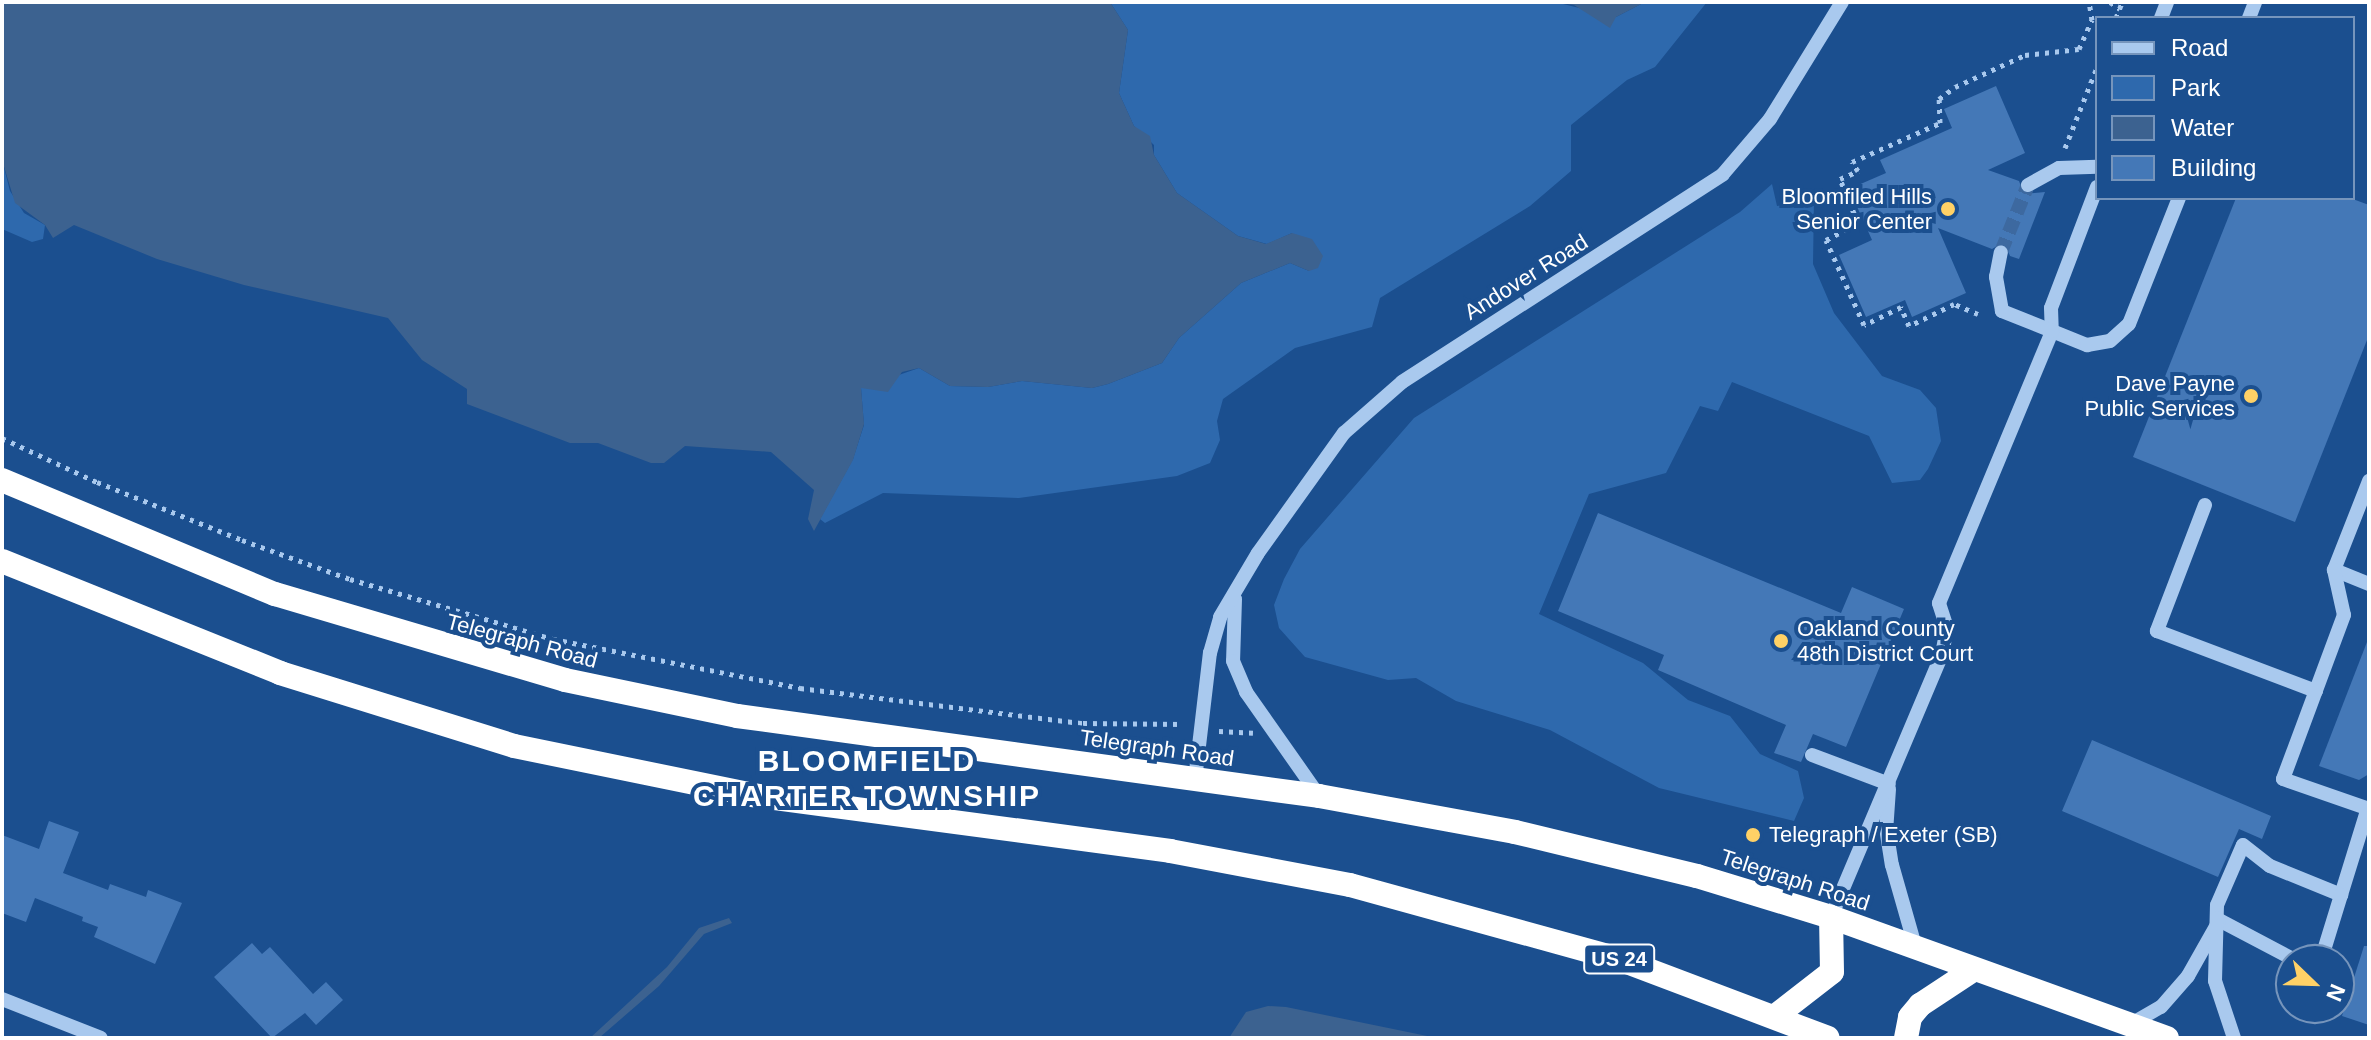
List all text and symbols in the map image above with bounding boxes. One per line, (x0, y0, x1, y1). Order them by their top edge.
legend (2095, 16, 2355, 200)
text: Road (2171, 34, 2228, 61)
text: Park (2171, 74, 2220, 101)
text: Water (2171, 114, 2234, 141)
text: Building (2171, 154, 2256, 181)
place label: Bloomfiled Hills Senior Center (1782, 183, 1932, 234)
marker: Bloomfiled Hills Senior Center (1939, 200, 1957, 218)
street label: Andover Road (1459, 229, 1593, 325)
place label: Dave Payne Public Services (2085, 370, 2235, 422)
marker: Dave Payne Public Services (2242, 387, 2260, 405)
street label: Telegraph Road (444, 608, 600, 674)
place label: Oakland County 48th District Court (1797, 615, 1973, 666)
marker: Oakland County 48th District Court (1772, 632, 1790, 650)
street label: Telegraph Road (1078, 724, 1236, 772)
district label: BLOOMFIELD CHARTER TOWNSHIP (693, 743, 1041, 814)
place label: Telegraph / Exeter (SB) (1769, 822, 1998, 848)
marker: Telegraph / Exeter (SB) (1744, 826, 1762, 844)
street label: Telegraph Road (1717, 843, 1873, 917)
road number: US 24 (1583, 943, 1655, 975)
north arrow (2275, 944, 2355, 1024)
text: N (2321, 981, 2350, 1005)

